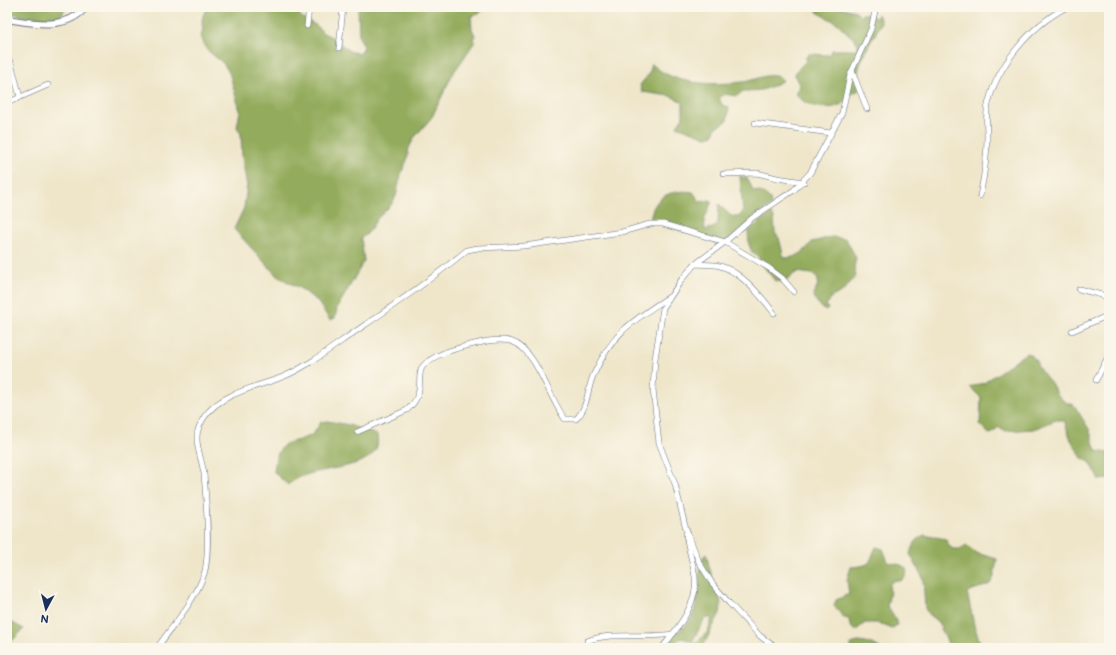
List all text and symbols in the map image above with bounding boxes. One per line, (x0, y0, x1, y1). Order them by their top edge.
north arrow (26, 589, 66, 629)
text: N (40, 611, 50, 625)

